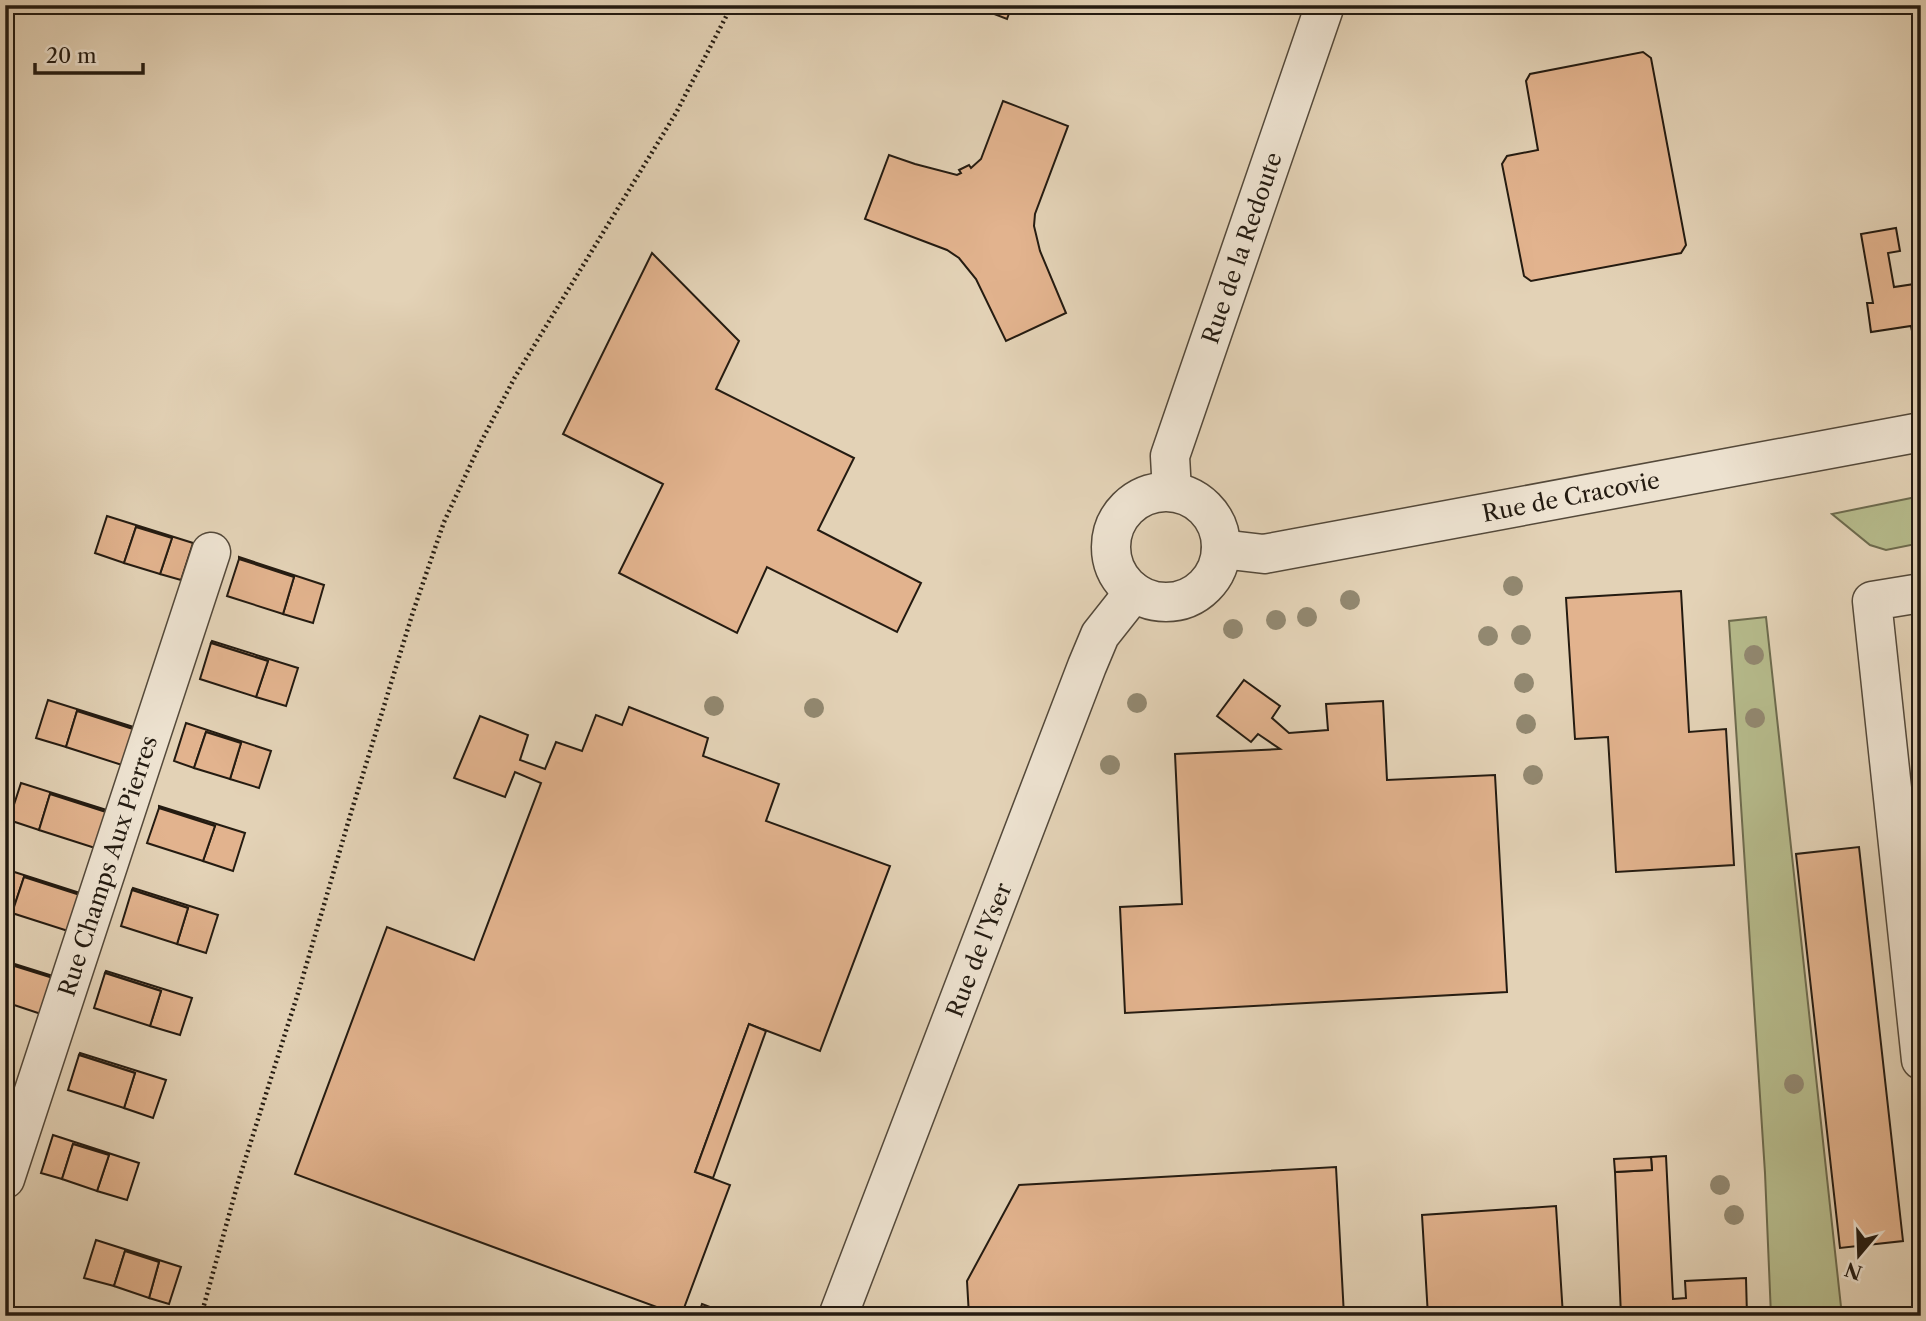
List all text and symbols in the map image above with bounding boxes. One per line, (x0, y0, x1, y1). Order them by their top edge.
scale bar (35, 32, 144, 76)
text: 20 m (46, 43, 97, 68)
street label: Rue de la Redoute (1196, 149, 1288, 347)
street label: Rue de Cracovie (1480, 466, 1662, 528)
street label: Rue Champs Aux Pierres (53, 732, 163, 1000)
street label: Rue de l'Yser (941, 879, 1018, 1021)
north arrow (1825, 1220, 1895, 1290)
text: N (1842, 1257, 1865, 1284)

